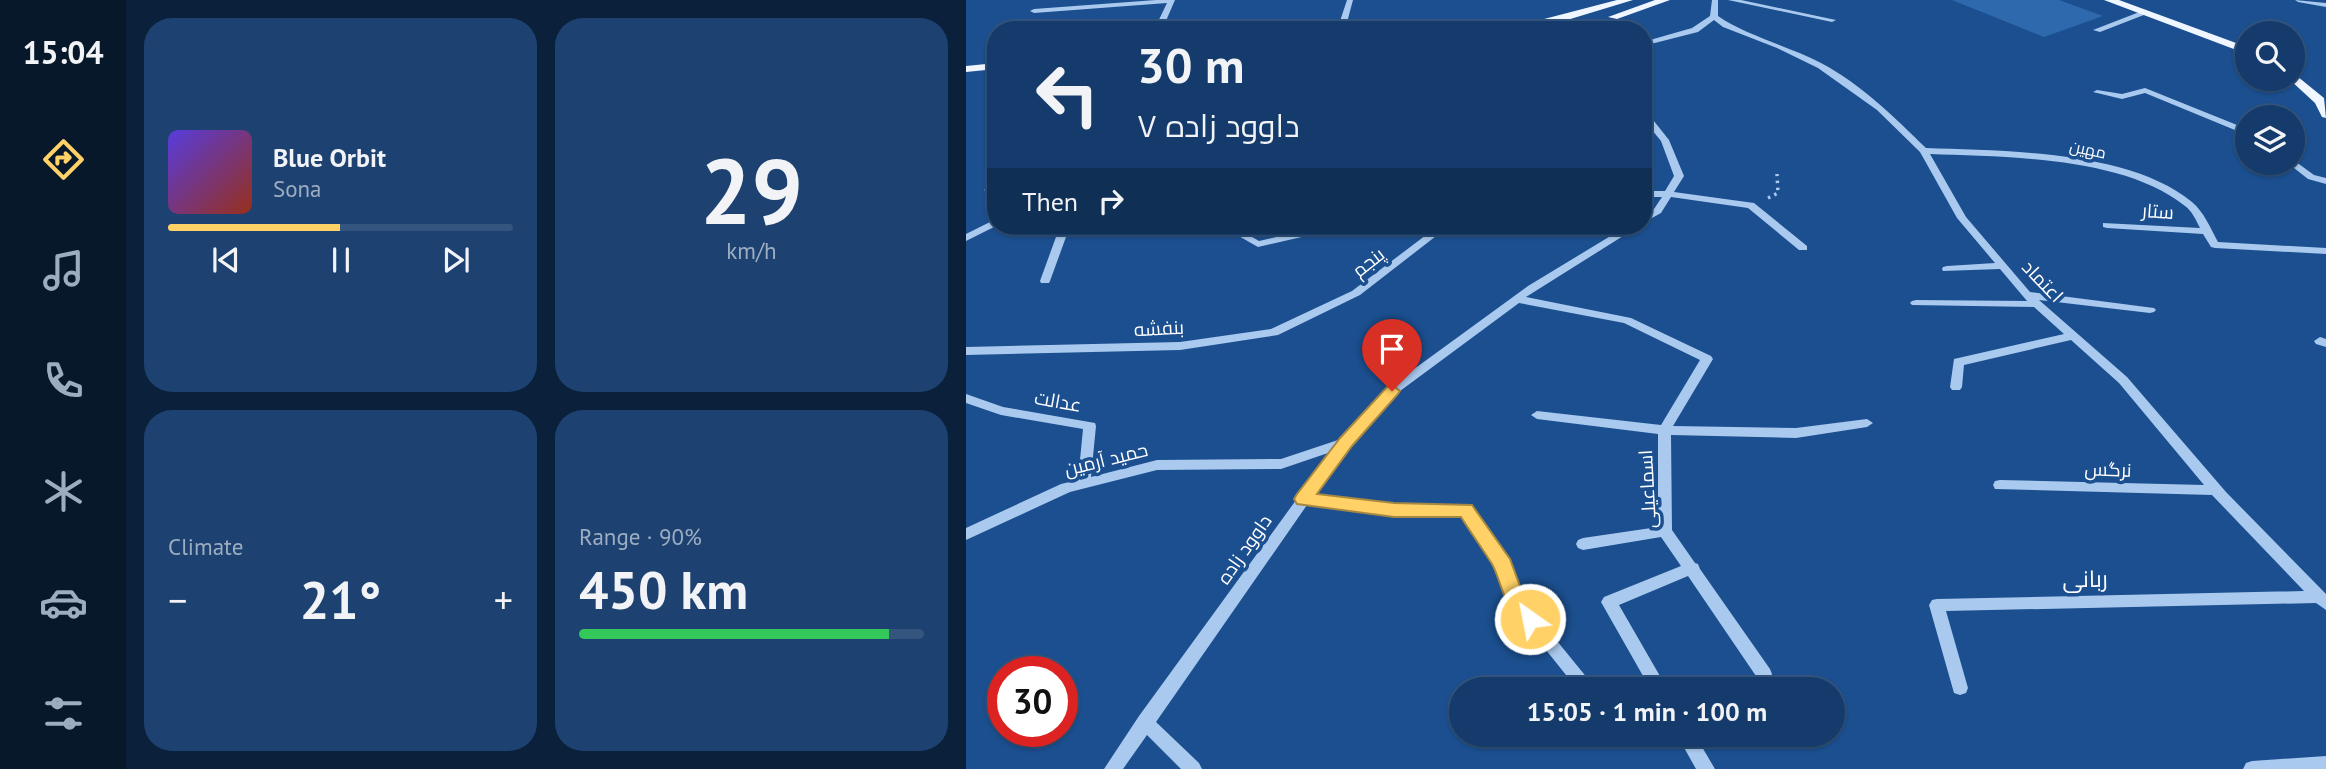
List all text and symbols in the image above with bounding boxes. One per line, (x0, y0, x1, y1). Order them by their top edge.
map controls (2235, 21, 2305, 175)
button: search (2235, 21, 2305, 91)
text: 15:04 (22, 31, 104, 73)
text: 30 m (1137, 33, 1244, 97)
icon: left (1022, 49, 1113, 140)
text: داوود زاده ۷ (1137, 104, 1300, 146)
button: layers (2235, 105, 2305, 175)
text: 29 (700, 131, 803, 249)
icon: directions (39, 135, 88, 184)
street label: مهین (2068, 135, 2108, 164)
text: Blue Orbit (273, 141, 386, 174)
text: Sona (273, 174, 322, 203)
icon: right (1092, 182, 1130, 220)
text: Then (1022, 185, 1078, 218)
street label: ستار (2140, 198, 2175, 224)
text: km/h (726, 236, 777, 265)
icon: previous (207, 241, 245, 279)
icon: pause (322, 241, 360, 279)
icon: next (437, 241, 475, 279)
street label: پنجم (1347, 242, 1390, 284)
icon: music (39, 246, 88, 295)
street label: اعتماد (2017, 255, 2069, 307)
street label: بنفشه (1133, 315, 1185, 341)
pin (1362, 319, 1422, 391)
icon: arrive (1373, 330, 1411, 368)
icon: phone (39, 356, 88, 405)
street label: عدالت (1033, 385, 1083, 417)
street label: حمید آرمین (1062, 437, 1150, 481)
street label: اسماعیلی (1633, 449, 1661, 529)
street label: نرگس (2084, 456, 2132, 482)
icon: climate (39, 467, 88, 516)
street label: داوود زاده (1211, 509, 1277, 589)
text: Range · 90% (579, 522, 702, 551)
text: Climate (168, 532, 243, 561)
text: 450 km (579, 556, 748, 623)
street label: ربانی (2062, 564, 2108, 593)
text: 21° (300, 566, 381, 633)
text: − (168, 575, 187, 624)
text: + (494, 575, 513, 624)
icon: car (39, 578, 88, 627)
position arrow (1493, 582, 1567, 656)
speed limit sign: 30 (987, 656, 1078, 747)
icon: filters (39, 689, 88, 738)
text: 15:05 · 1 min · 100 m (1527, 695, 1767, 728)

